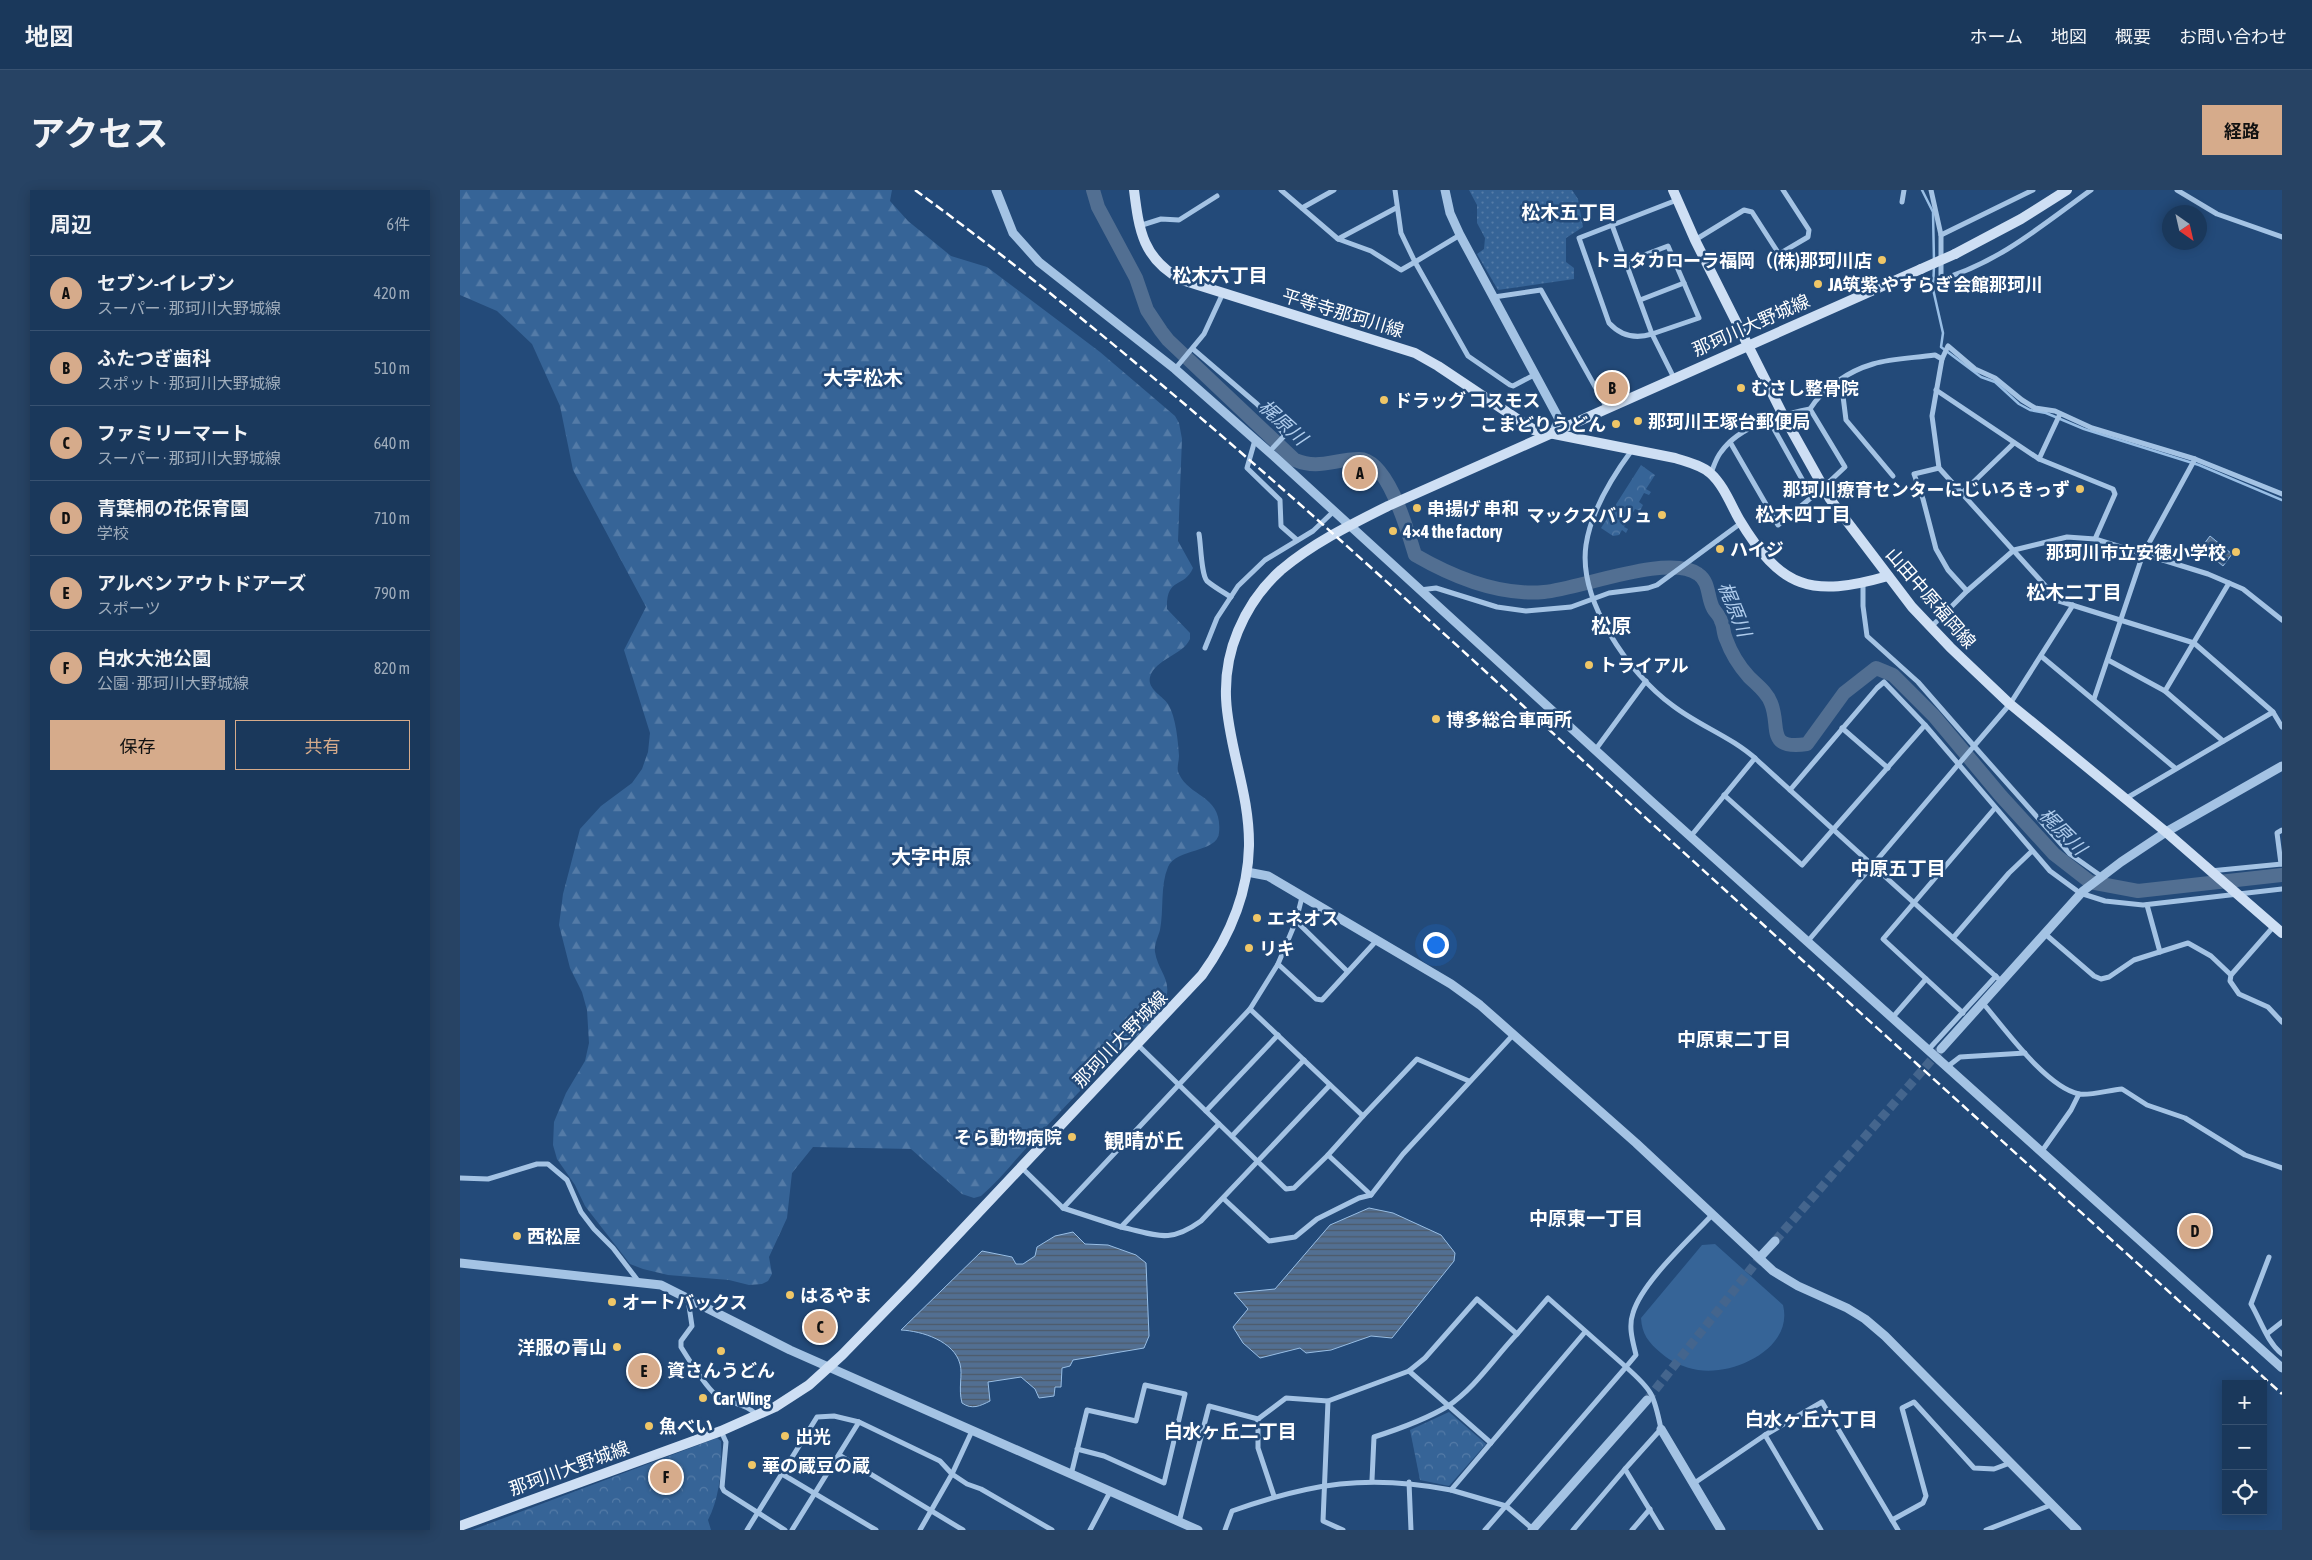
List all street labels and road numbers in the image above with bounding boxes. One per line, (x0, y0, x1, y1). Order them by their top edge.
street label: 平等寺那珂川線 (1280, 285, 1406, 341)
street label: 那珂川大野城線 (1689, 290, 1813, 360)
street label: 山田中原福岡線 (1882, 544, 1980, 652)
street label: 那珂川大野城線 (1069, 986, 1171, 1092)
street label: 那珂川大野城線 (506, 1437, 632, 1499)

